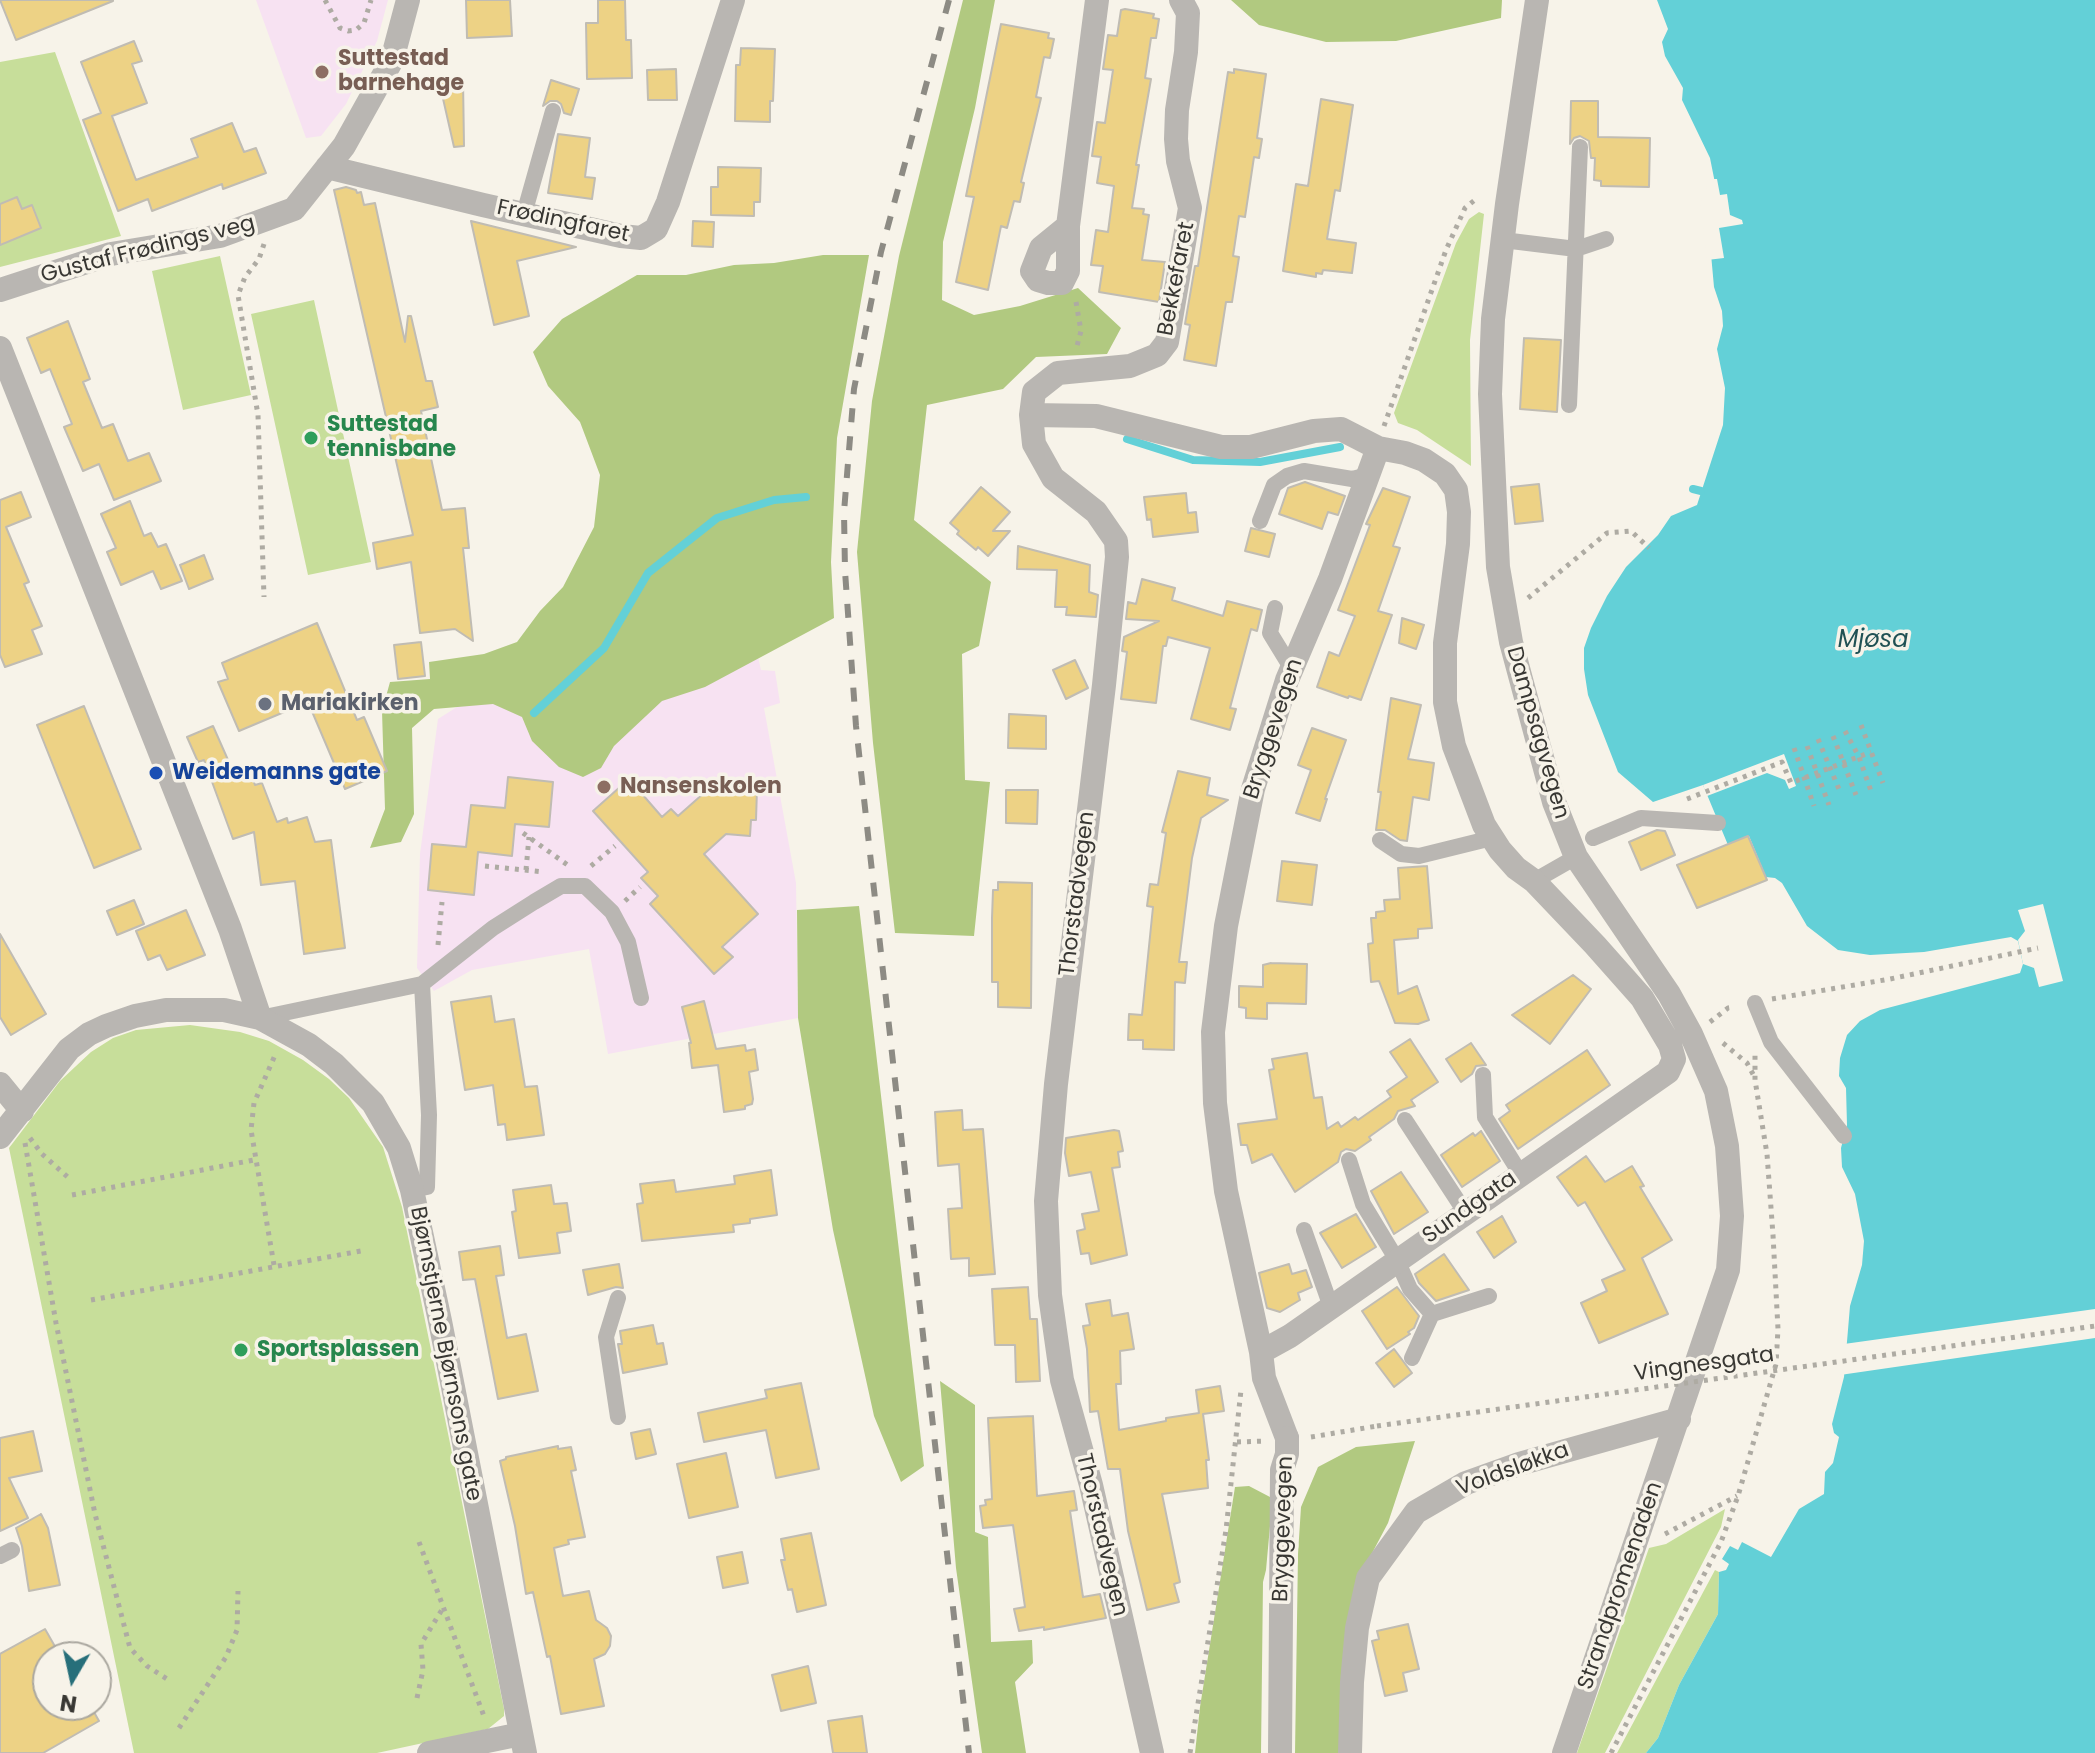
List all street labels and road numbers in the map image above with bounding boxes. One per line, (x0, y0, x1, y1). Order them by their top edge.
street label: Frødingfaret (494, 195, 632, 249)
street label: Gustaf Frødings veg (38, 211, 258, 289)
street label: Bekkefaret (1153, 220, 1201, 338)
street label: Dampsagvegen (1500, 644, 1574, 822)
street label: Bryggevegen (1239, 655, 1309, 803)
street label: Thorstadvegen (1055, 810, 1101, 978)
street label: Sundgata (1418, 1166, 1522, 1250)
street label: Bjørnstjerne Bjørnsons gate (403, 1205, 487, 1503)
street label: Vingnesgata (1632, 1342, 1776, 1388)
street label: Voldsløkka (1453, 1437, 1573, 1503)
street label: Thorstadvegen (1069, 1451, 1133, 1619)
street label: Bryggevegen (1268, 1456, 1300, 1602)
street label: Strandpromenaden (1573, 1479, 1669, 1693)

